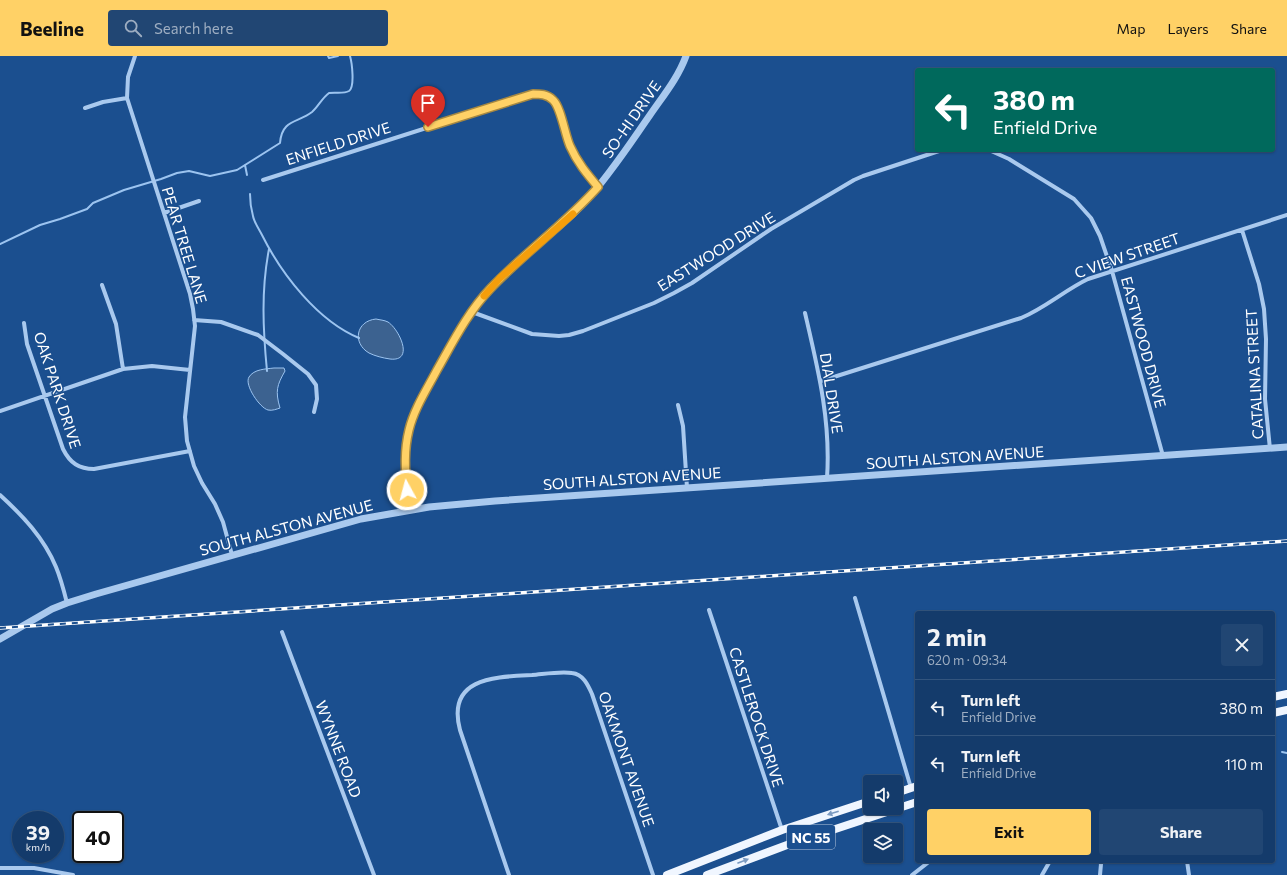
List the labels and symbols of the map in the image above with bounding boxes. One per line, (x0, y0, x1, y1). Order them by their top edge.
street label: SO-HI DRIVE (598, 77, 664, 161)
pin (411, 86, 445, 127)
street label: ENFIELD DRIVE (283, 118, 393, 168)
street label: PEAR TREE LANE (159, 184, 211, 306)
street label: EASTWOOD DRIVE (654, 207, 778, 295)
street label: C VIEW STREET (1072, 228, 1182, 281)
street label: EASTWOOD DRIVE (1118, 274, 1170, 410)
street label: CATALINA STREET (1242, 308, 1266, 440)
street label: OAK PARK DRIVE (31, 329, 85, 451)
street label: DIAL DRIVE (817, 351, 847, 435)
street label: SOUTH ALSTON AVENUE (865, 442, 1045, 472)
street label: SOUTH ALSTON AVENUE (542, 463, 722, 493)
position arrow (386, 469, 428, 511)
street label: SOUTH ALSTON AVENUE (197, 495, 375, 559)
street label: CASTLEROCK DRIVE (726, 645, 788, 789)
street label: OAKMONT AVENUE (595, 689, 659, 829)
street label: WYNNE ROAD (312, 698, 366, 800)
one-way arrow (827, 810, 839, 816)
speed limit sign: 40 (72, 811, 124, 863)
road number: NC 55 (787, 825, 835, 849)
one-way arrow (738, 857, 750, 863)

